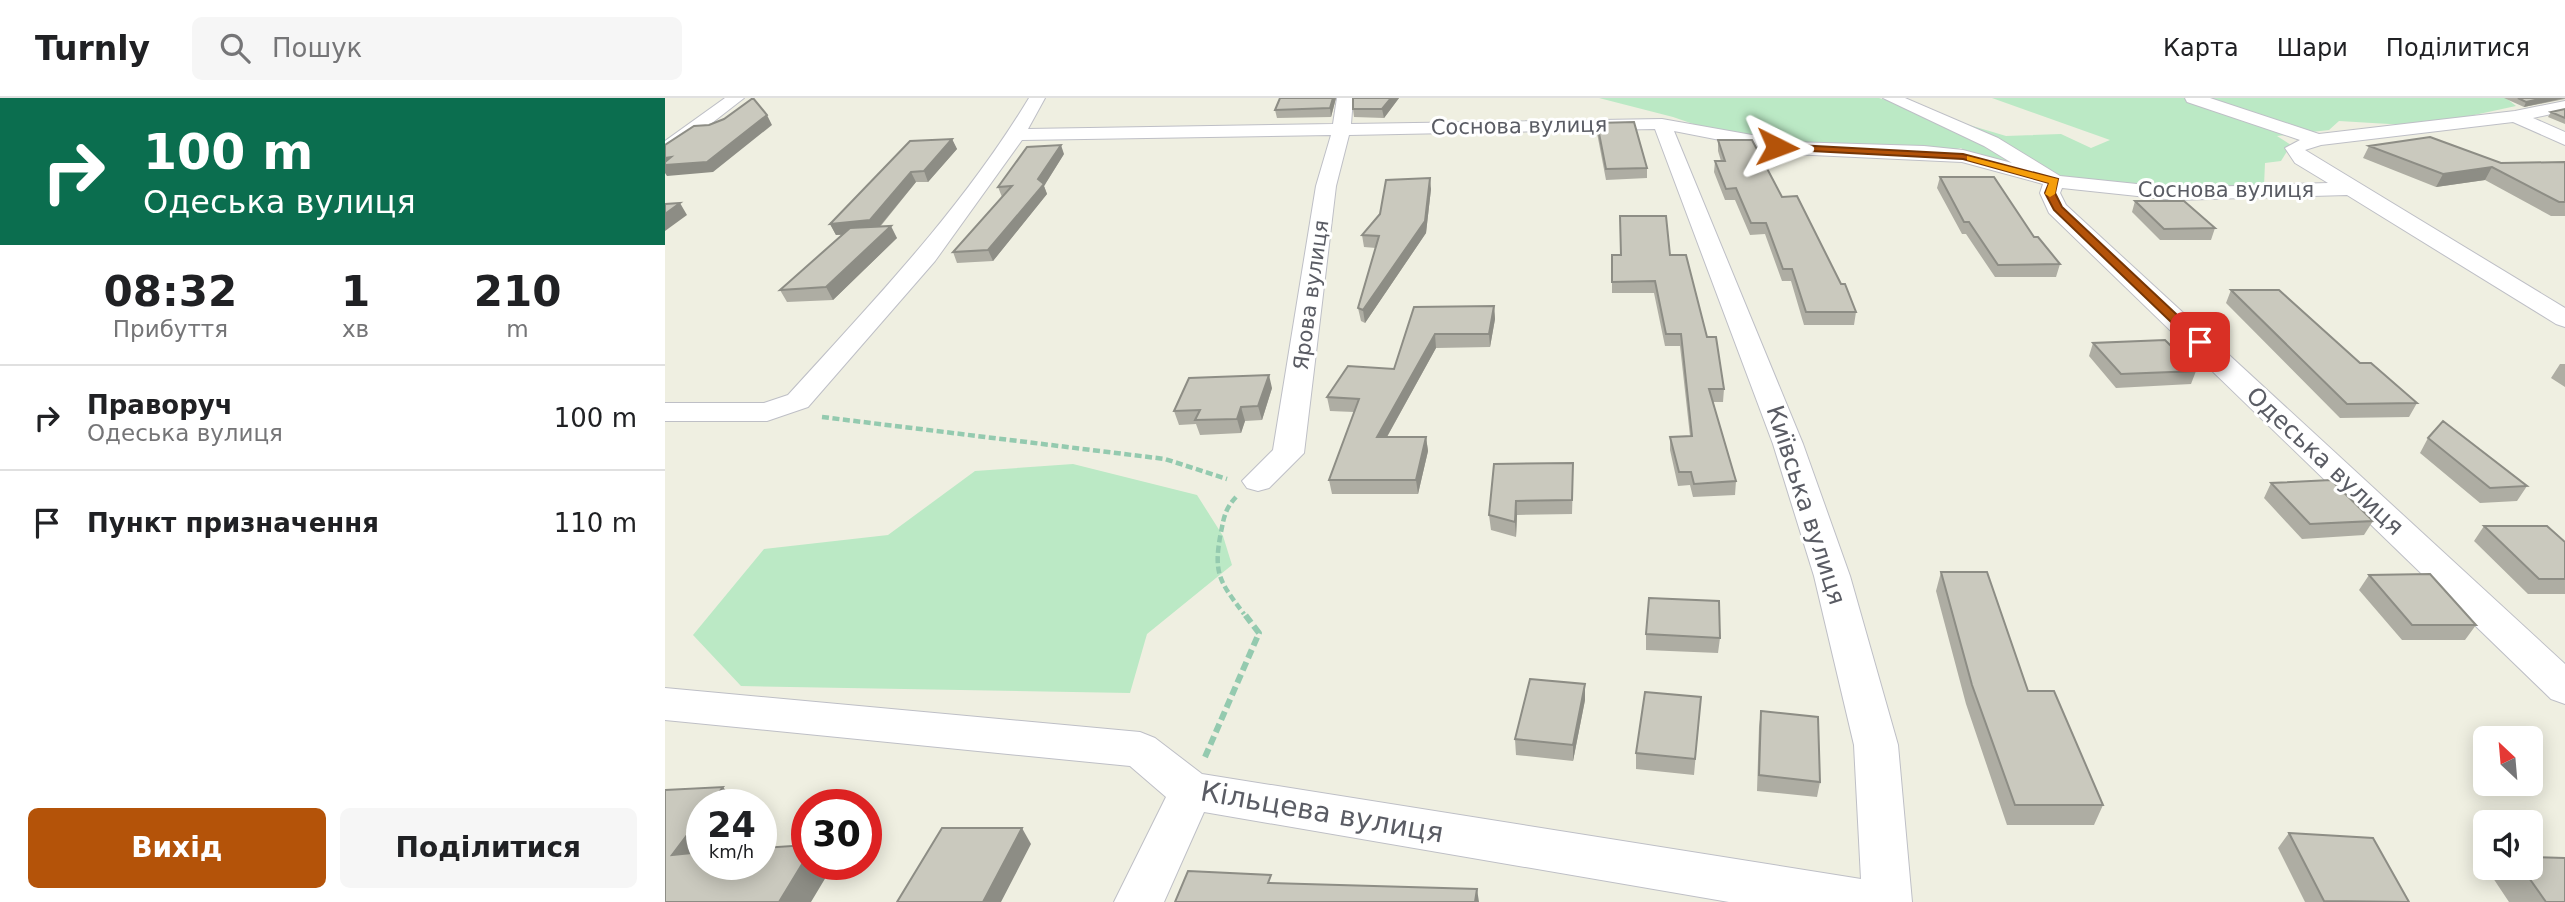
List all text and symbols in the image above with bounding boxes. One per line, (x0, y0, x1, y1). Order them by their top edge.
search box (192, 17, 682, 80)
text: Turnly (35, 29, 150, 68)
icon: search (216, 29, 254, 67)
text: Пошук (272, 33, 362, 63)
text: Карта (2163, 34, 2239, 62)
text: Шари (2277, 34, 2348, 62)
text: Поділитися (2386, 34, 2530, 62)
position arrow (1740, 110, 1814, 184)
street label: Соснова вулиця (1431, 112, 1607, 140)
text: 100 m (143, 124, 313, 181)
icon: right (28, 126, 119, 217)
street label: Соснова вулиця (2138, 178, 2314, 202)
text: Одеська вулиця (143, 183, 416, 221)
street label: Ярова вулиця (1289, 218, 1333, 372)
text: 08:32 (104, 267, 237, 316)
text: 1 (341, 267, 370, 316)
text: 210 (474, 267, 561, 316)
pin (2170, 312, 2230, 372)
text: Прибуття (113, 316, 228, 342)
text: хв (342, 316, 369, 342)
text: m (506, 316, 529, 342)
icon: arrive (2181, 323, 2219, 361)
street label: Одеська вулиця (2241, 381, 2409, 541)
text: Праворуч (87, 390, 233, 420)
icon: right (28, 399, 66, 437)
street label: Київська вулиця (1761, 402, 1851, 608)
text: 100 m (554, 403, 637, 433)
text: Одеська вулиця (87, 420, 283, 446)
icon: arrive (28, 504, 66, 542)
text: Пункт призначення (87, 508, 379, 538)
text: 110 m (554, 508, 637, 538)
north arrow (2473, 726, 2543, 796)
map controls (2473, 726, 2543, 880)
street label: Кільцева вулиця (1198, 774, 1446, 850)
speed limit sign: 30 (791, 789, 882, 880)
text: 24 (707, 805, 756, 845)
button: Вихід (28, 808, 326, 888)
button: Поділитися (340, 808, 637, 888)
button: sound (2473, 810, 2543, 880)
text: km/h (709, 841, 754, 862)

